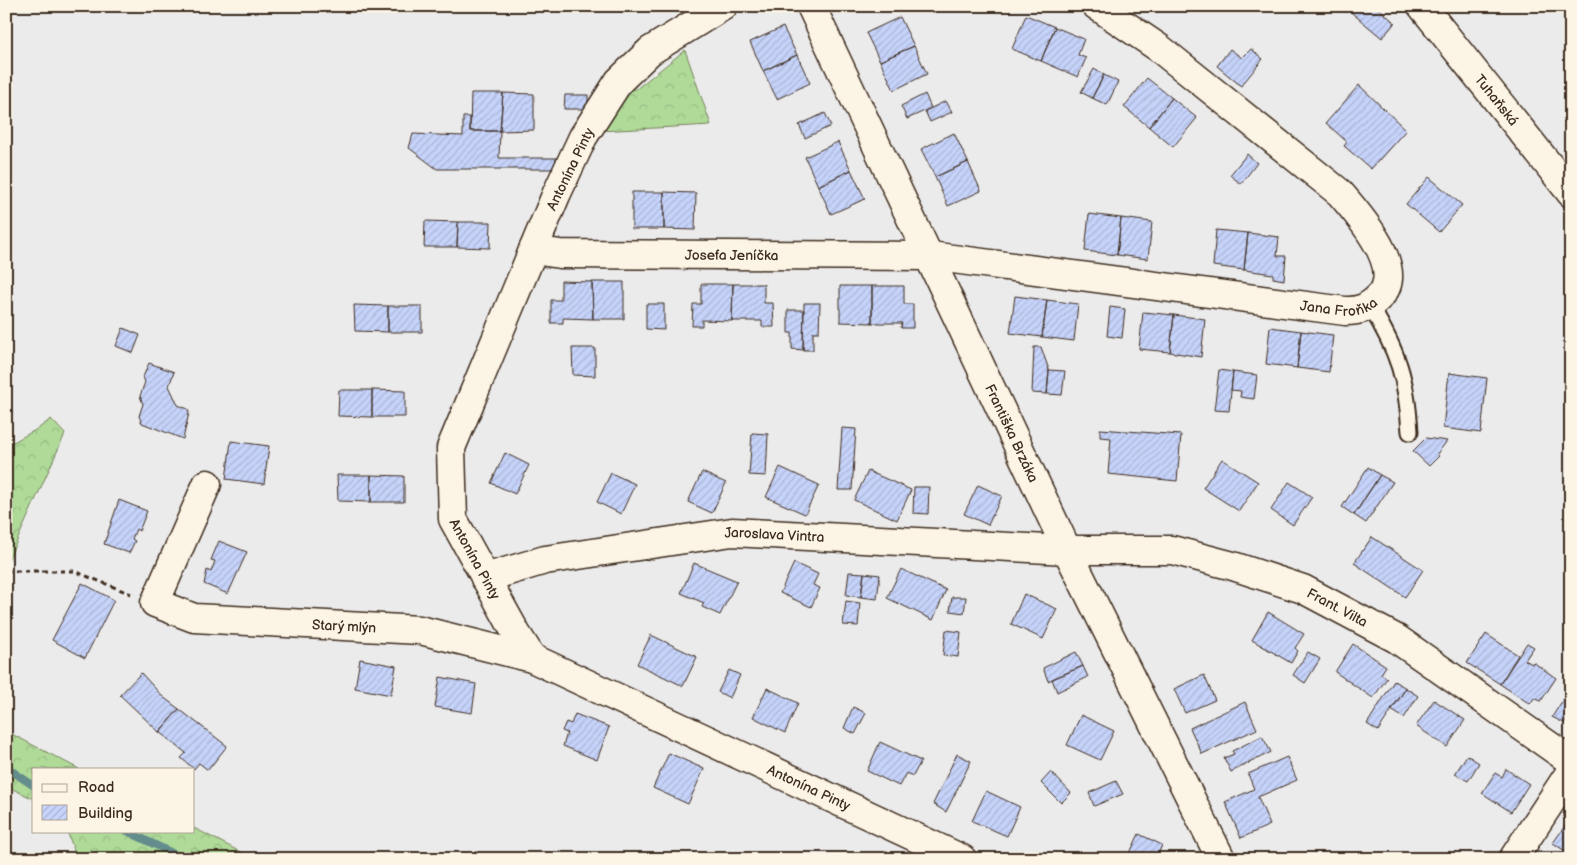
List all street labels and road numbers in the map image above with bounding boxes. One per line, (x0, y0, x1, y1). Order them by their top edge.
street label: Tuhaňská (1471, 71, 1522, 129)
street label: Antonína Pinty (543, 125, 598, 213)
street label: Josefa Jeníčka (685, 247, 779, 264)
street label: Jana Froňka (1299, 294, 1381, 320)
street label: Františka Brzáka (981, 381, 1042, 485)
street label: Antonína Pinty (445, 516, 504, 603)
street label: Jaroslava Vintra (723, 524, 825, 546)
street label: Frant. Vilta (1304, 585, 1371, 631)
street label: Starý mlýn (312, 616, 377, 637)
street label: Antonína Pinty (764, 761, 854, 815)

